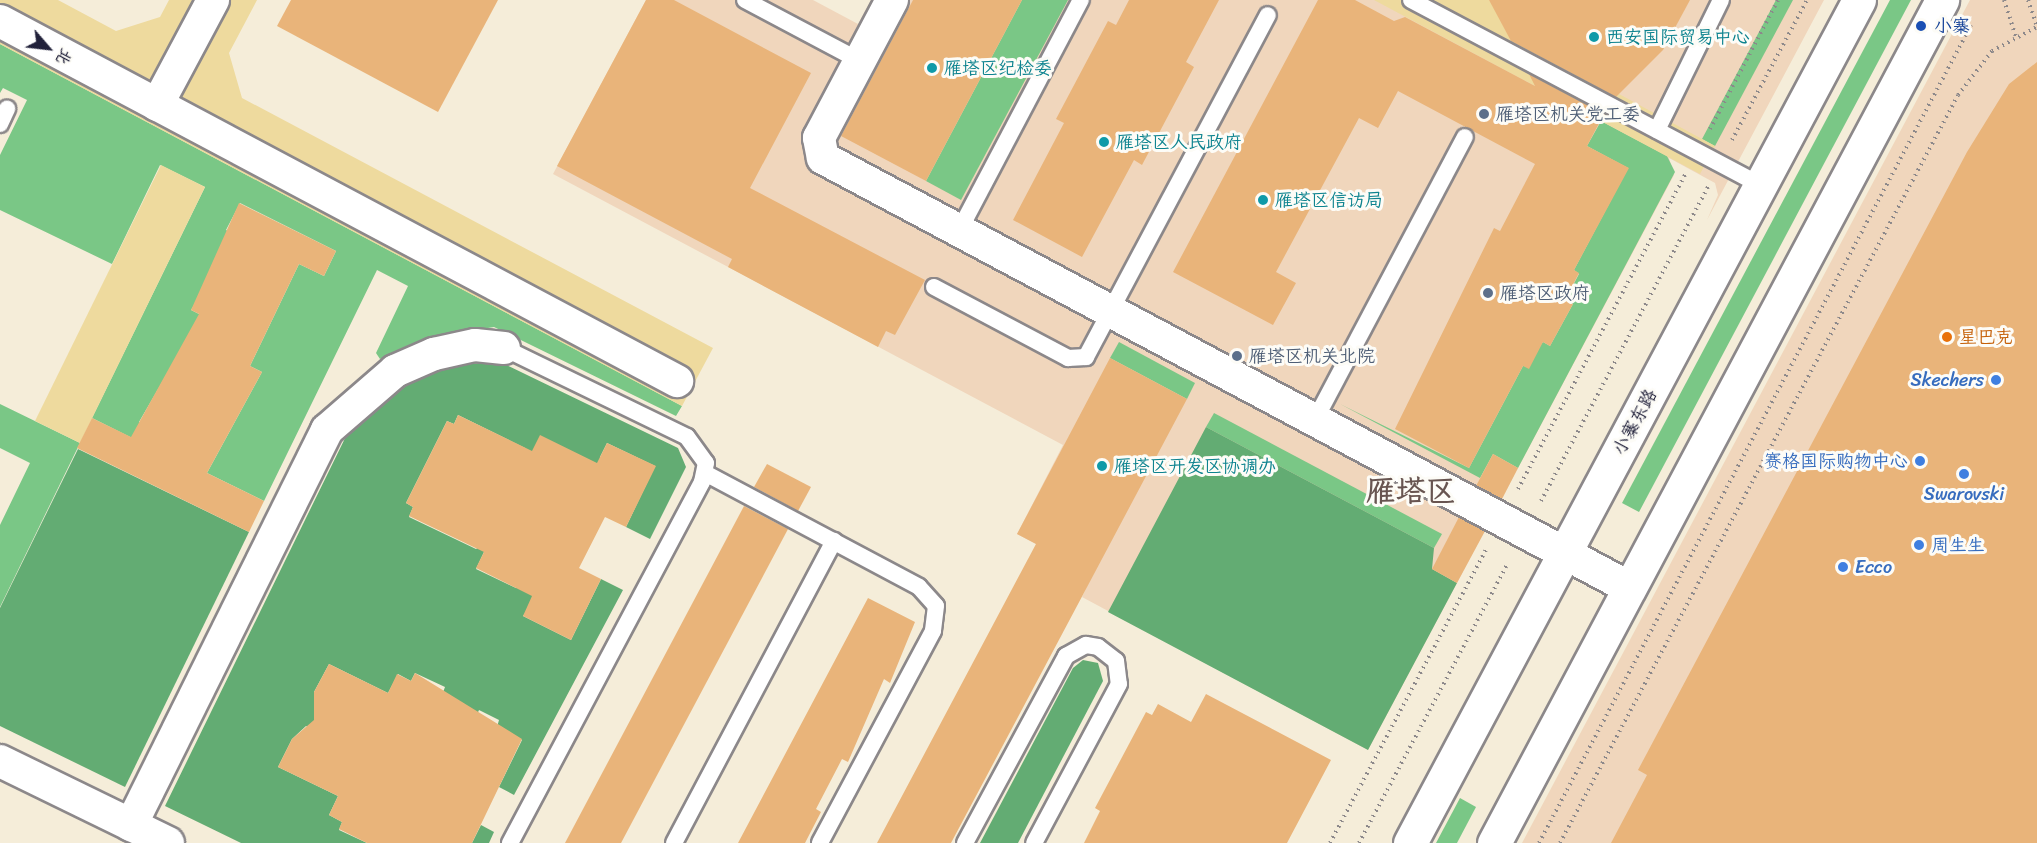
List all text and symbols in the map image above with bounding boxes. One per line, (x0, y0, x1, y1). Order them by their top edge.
place label: 小寨 (1934, 15, 1970, 37)
marker: 小寨 (1912, 17, 1930, 35)
north arrow (18, 18, 78, 78)
place label: 西安国际贸易中心 (1606, 26, 1750, 48)
marker: 西安国际贸易中心 (1587, 30, 1601, 44)
text: 北 (48, 43, 81, 71)
place label: 雁塔区纪检委 (944, 57, 1052, 79)
marker: 雁塔区纪检委 (925, 61, 939, 75)
place label: 雁塔区机关党工委 (1496, 103, 1640, 125)
marker: 雁塔区机关党工委 (1477, 107, 1491, 121)
place label: 雁塔区人民政府 (1116, 131, 1242, 153)
marker: 雁塔区人民政府 (1097, 135, 1111, 149)
place label: 雁塔区信访局 (1275, 189, 1383, 211)
marker: 雁塔区信访局 (1256, 193, 1270, 207)
place label: 雁塔区政府 (1500, 282, 1590, 304)
marker: 雁塔区政府 (1481, 286, 1495, 300)
place label: 星巴克 (1959, 326, 2013, 348)
marker: 星巴克 (1940, 330, 1954, 344)
place label: 雁塔区机关北院 (1249, 345, 1375, 367)
marker: 雁塔区机关北院 (1230, 349, 1244, 363)
place label: Skechers (1911, 369, 1984, 391)
marker: Skechers (1989, 373, 2003, 387)
street label: 小寨东路 (1609, 385, 1661, 459)
place label: 赛格国际购物中心 (1764, 450, 1908, 472)
marker: 赛格国际购物中心 (1913, 454, 1927, 468)
place label: 雁塔区开发区协调办 (1114, 455, 1276, 477)
marker: 雁塔区开发区协调办 (1095, 459, 1109, 473)
marker: Swarovski (1957, 467, 1971, 481)
district label: 雁塔区 (1366, 473, 1456, 509)
place label: Swarovski (1924, 483, 2004, 505)
place label: 周生生 (1931, 534, 1985, 556)
marker: 周生生 (1912, 538, 1926, 552)
place label: Ecco (1855, 556, 1892, 578)
marker: Ecco (1836, 560, 1850, 574)

